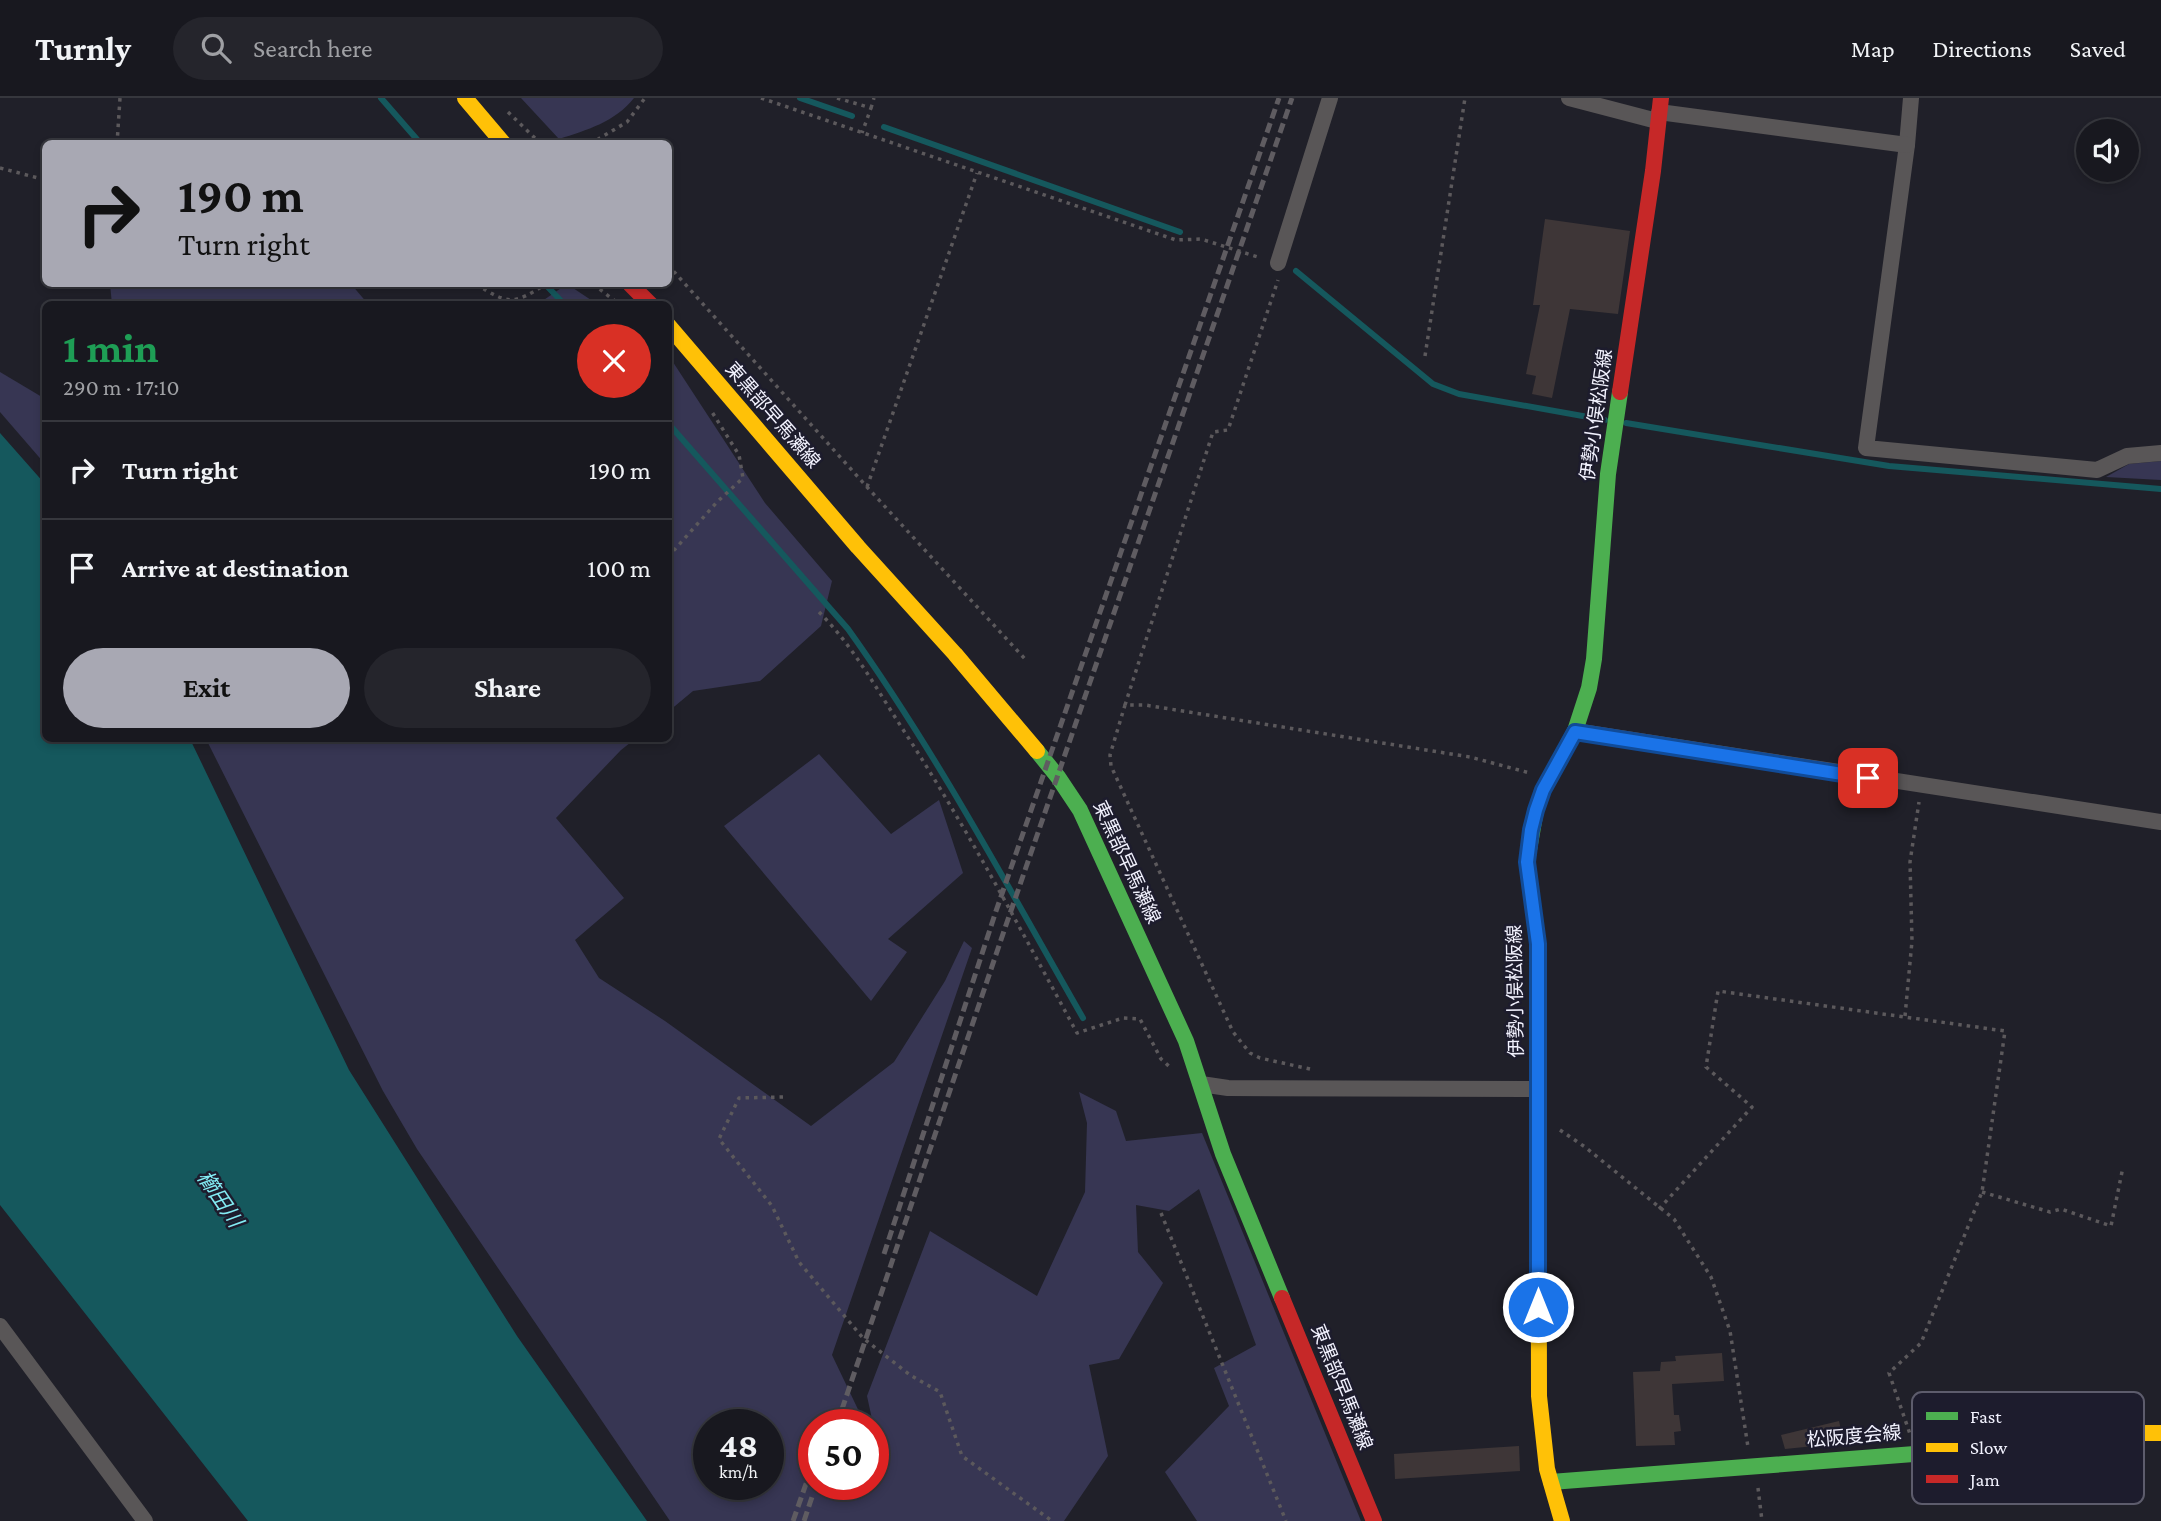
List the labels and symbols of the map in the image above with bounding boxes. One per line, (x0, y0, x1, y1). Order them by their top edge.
street label: 伊勢小俣松阪線 (1576, 348, 1616, 482)
street label: 東黒部早馬瀬線 (721, 358, 825, 472)
pin (1838, 748, 1898, 808)
street label: 東黒部早馬瀬線 (1089, 797, 1165, 927)
street label: 伊勢小俣松阪線 (1503, 924, 1527, 1058)
water label: 櫛田川 (192, 1166, 249, 1233)
position arrow (1501, 1270, 1575, 1344)
street label: 東黒部早馬瀬線 (1307, 1321, 1377, 1453)
legend (1912, 1392, 2144, 1504)
text: Fast (1970, 1406, 2002, 1427)
speed limit sign: 50 (798, 1409, 889, 1500)
street label: 松阪度会線 (1806, 1421, 1902, 1451)
text: Slow (1970, 1437, 2007, 1458)
text: Jam (1968, 1469, 2000, 1490)

